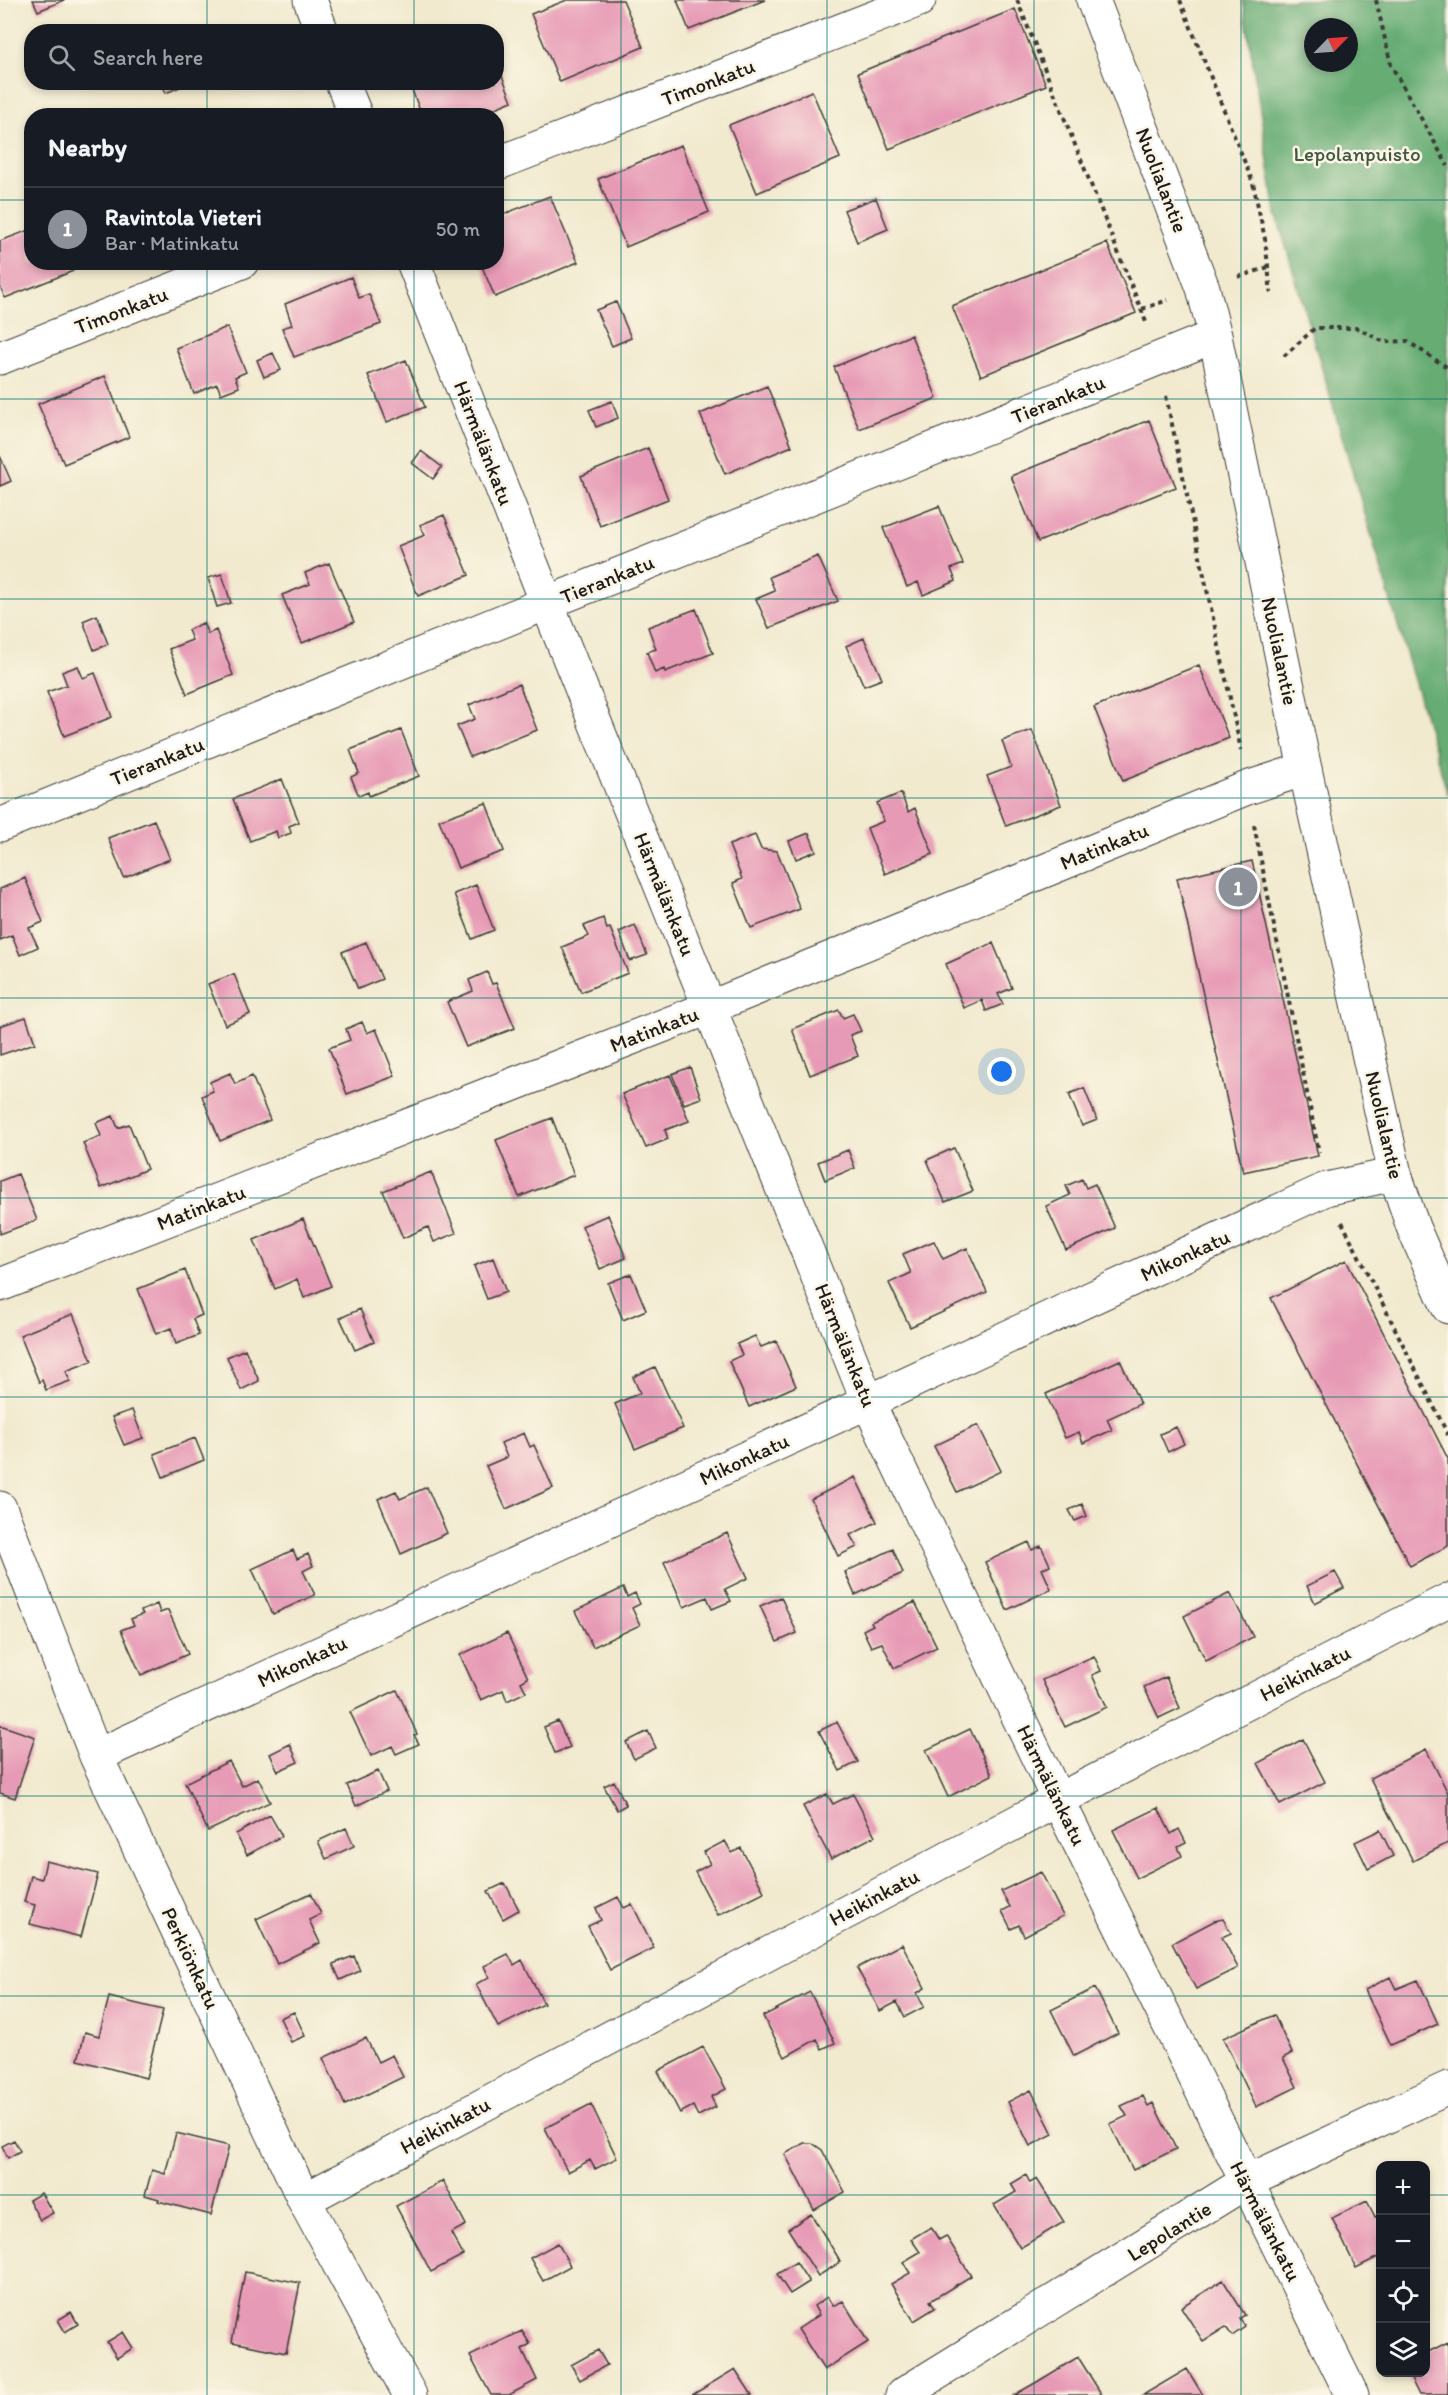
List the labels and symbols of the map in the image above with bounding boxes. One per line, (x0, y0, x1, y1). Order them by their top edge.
north arrow (1304, 18, 1358, 72)
street label: Timonkatu (658, 53, 759, 111)
street label: Nuolialantie (1131, 124, 1193, 236)
park label: Lepolanpuisto (1293, 141, 1421, 166)
street label: Timonkatu (71, 281, 172, 339)
street label: Tierankatu (1008, 369, 1108, 429)
street label: Härmälänkatu (449, 377, 519, 509)
street label: Tierankatu (557, 549, 657, 609)
street label: Nuolialantie (1256, 595, 1304, 707)
street label: Tierankatu (107, 731, 207, 791)
street label: Matinkatu (1056, 817, 1152, 875)
street label: Härmälänkatu (629, 828, 701, 960)
pin: 1 (1218, 864, 1258, 910)
street label: Matinkatu (606, 1001, 702, 1057)
your location (987, 1057, 1016, 1086)
street label: Nuolialantie (1360, 1069, 1410, 1181)
street label: Matinkatu (153, 1179, 249, 1235)
street label: Mikonkatu (1136, 1223, 1234, 1287)
street label: Härmälänkatu (810, 1279, 882, 1411)
street label: Mikonkatu (695, 1427, 793, 1491)
street label: Mikonkatu (253, 1629, 351, 1693)
street label: Heikinkatu (1255, 1640, 1355, 1706)
street label: Härmälänkatu (1012, 1720, 1092, 1850)
street label: Heikinkatu (825, 1863, 923, 1931)
street label: Perkiönkatu (156, 1903, 226, 2013)
street label: Heikinkatu (396, 2091, 494, 2159)
street label: Härmälänkatu (1225, 2157, 1307, 2285)
street label: Lepolantie (1122, 2195, 1216, 2267)

